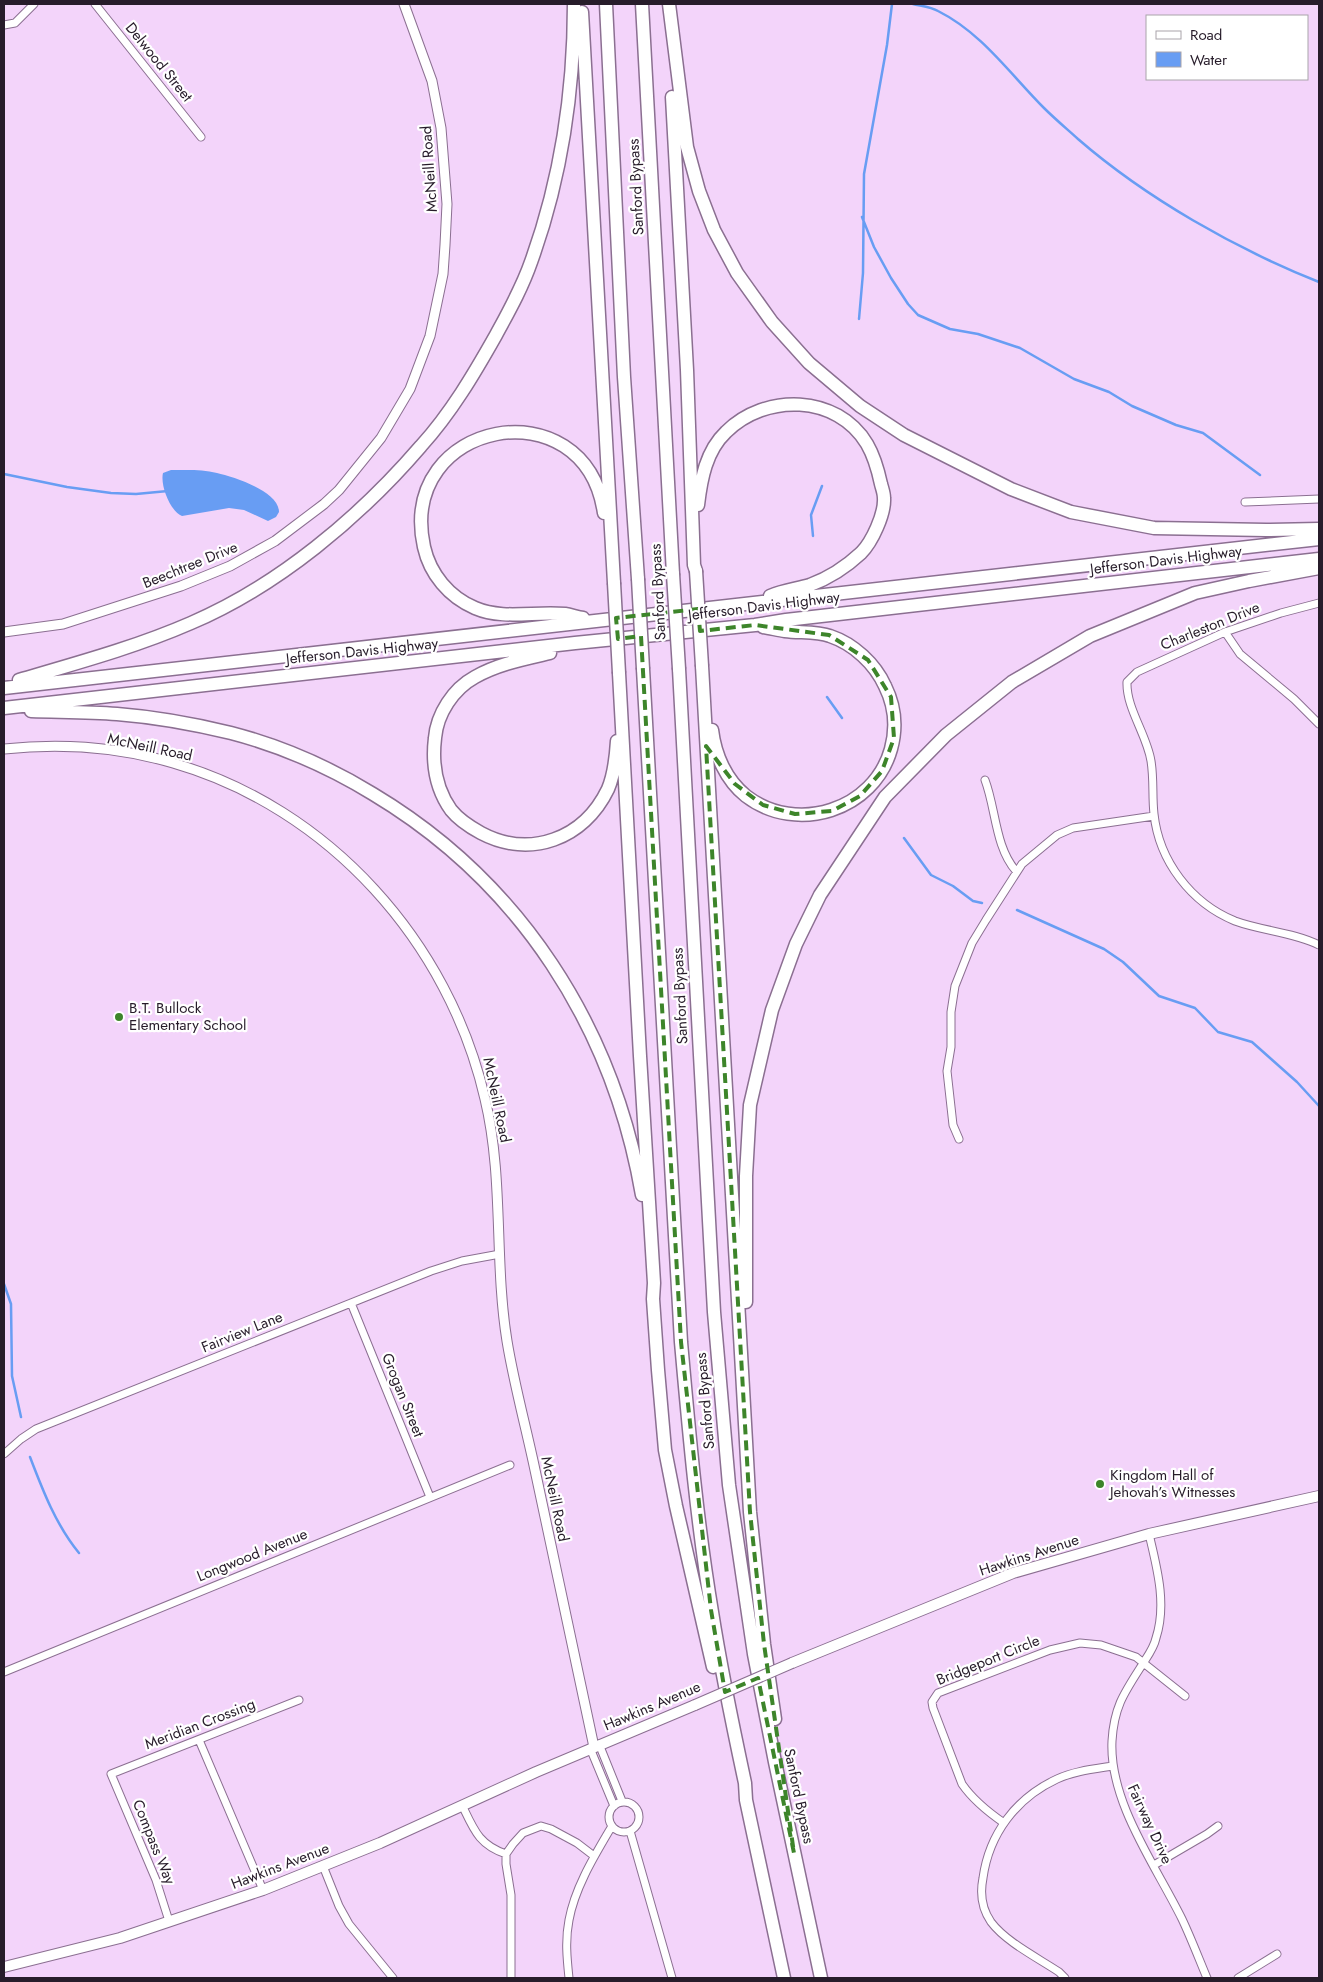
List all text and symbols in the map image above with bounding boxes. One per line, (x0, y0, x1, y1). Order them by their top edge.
legend (1146, 15, 1308, 80)
street label: Delwood Street (120, 18, 198, 107)
text: Road (1190, 24, 1222, 46)
text: Water (1190, 49, 1228, 71)
street label: McNeill Road (415, 125, 443, 213)
street label: Sanford Bypass (622, 138, 650, 236)
street label: Beechtree Drive (139, 536, 241, 594)
street label: Jefferson Davis Highway (1087, 540, 1244, 580)
street label: Sanford Bypass (644, 543, 672, 641)
street label: Jefferson Davis Highway (685, 586, 842, 626)
street label: Charleston Drive (1157, 596, 1263, 656)
street label: Jefferson Davis Highway (283, 632, 439, 670)
street label: McNeill Road (105, 727, 195, 767)
street label: Sanford Bypass (666, 947, 694, 1045)
place label: B.T. Bullock Elementary School (129, 997, 246, 1036)
marker: B.T. Bullock Elementary School (113, 1011, 125, 1023)
street label: McNeill Road (477, 1055, 517, 1145)
street label: Fairview Lane (198, 1306, 286, 1358)
street label: Grogan Street (376, 1350, 430, 1441)
street label: Sanford Bypass (690, 1352, 720, 1450)
street label: McNeill Road (535, 1454, 575, 1544)
place label: Kingdom Hall of Jehovah’s Witnesses (1108, 1464, 1235, 1503)
marker: Kingdom Hall of Jehovah’s Witnesses (1094, 1478, 1106, 1490)
street label: Longwood Avenue (193, 1523, 311, 1587)
street label: Hawkins Avenue (976, 1528, 1082, 1581)
street label: Bridgeport Circle (933, 1629, 1043, 1691)
street label: Hawkins Avenue (600, 1676, 704, 1736)
street label: Meridian Crossing (142, 1693, 258, 1755)
street label: Sanford Bypass (778, 1746, 820, 1846)
street label: Fairway Drive (1122, 1781, 1178, 1868)
street label: Compass Way (127, 1796, 181, 1888)
street label: Hawkins Avenue (228, 1837, 333, 1895)

